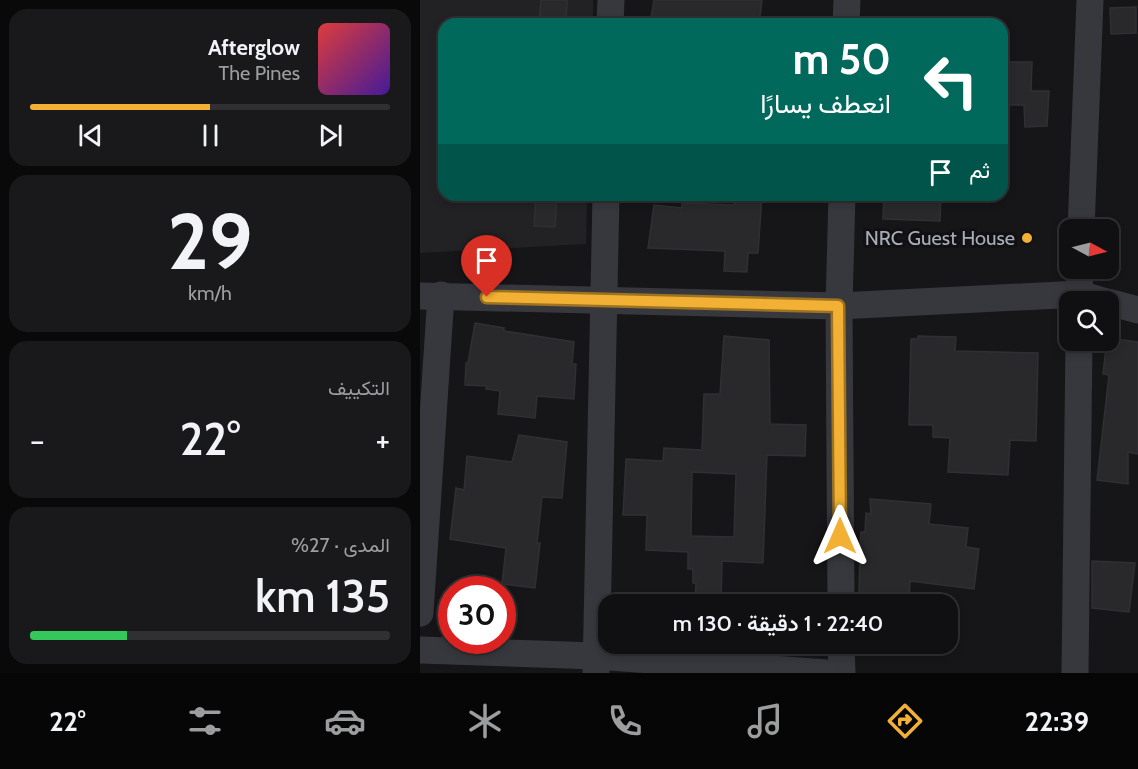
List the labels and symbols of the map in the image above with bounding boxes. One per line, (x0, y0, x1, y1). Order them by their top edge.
north arrow (1059, 219, 1119, 279)
place label: NRC Guest House (865, 226, 1015, 250)
marker: NRC Guest House (1020, 231, 1034, 245)
pin (461, 235, 512, 297)
position arrow (808, 504, 872, 568)
speed limit sign: 30 (438, 576, 516, 654)

